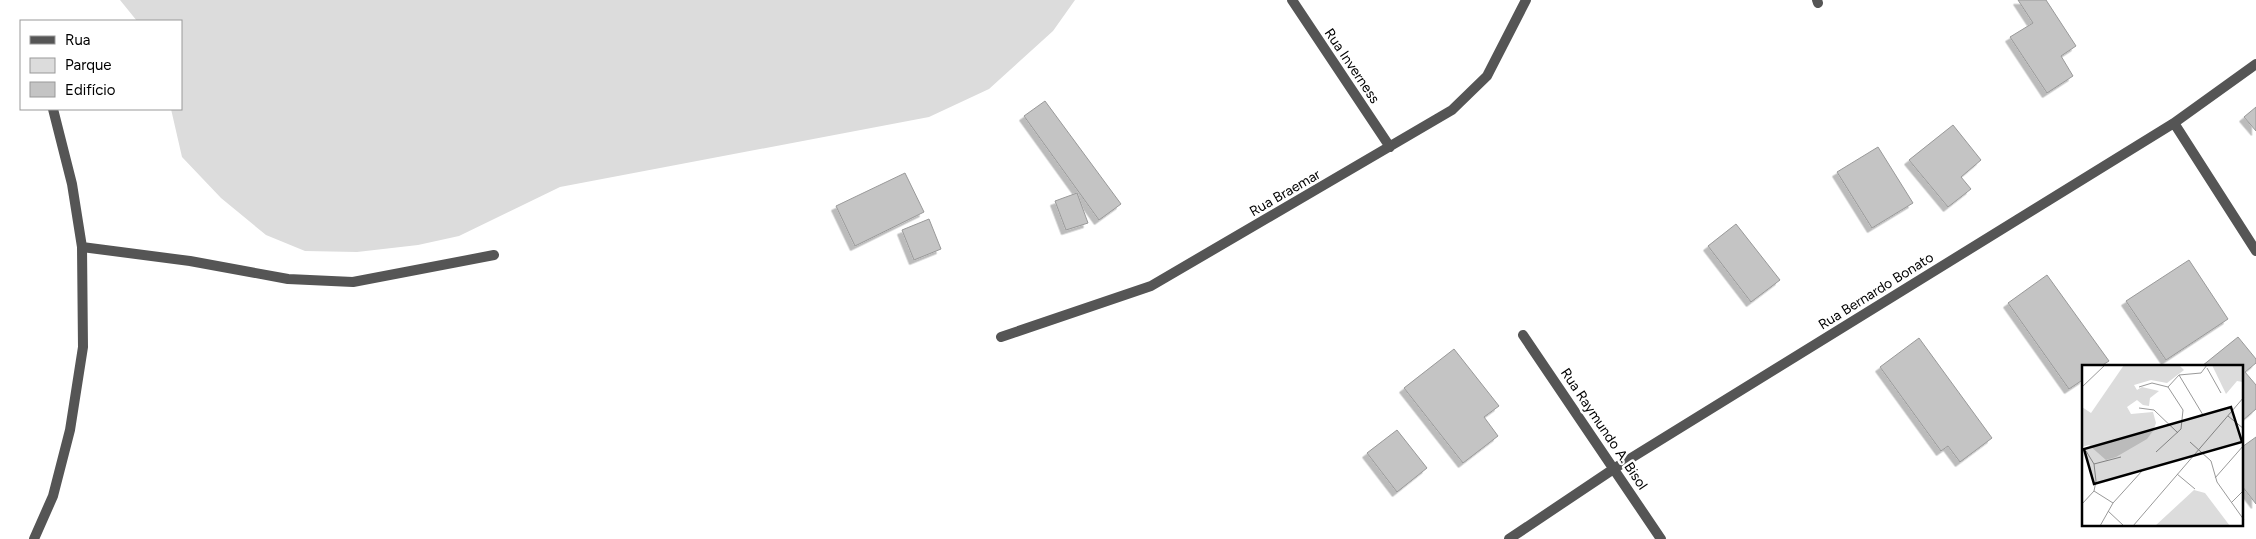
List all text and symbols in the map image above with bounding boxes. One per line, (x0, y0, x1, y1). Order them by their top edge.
legend (20, 20, 182, 110)
street label: Rua Inverness (1321, 25, 1383, 107)
text: Rua (65, 31, 90, 49)
text: Parque (65, 56, 112, 74)
text: Edifício (65, 81, 116, 99)
street label: Rua Braemar (1247, 166, 1324, 220)
street label: Rua Bernardo Bonato (1815, 249, 1937, 333)
street label: Rua Raymundo A. Bisol (1557, 365, 1651, 493)
inset map (2082, 365, 2244, 526)

